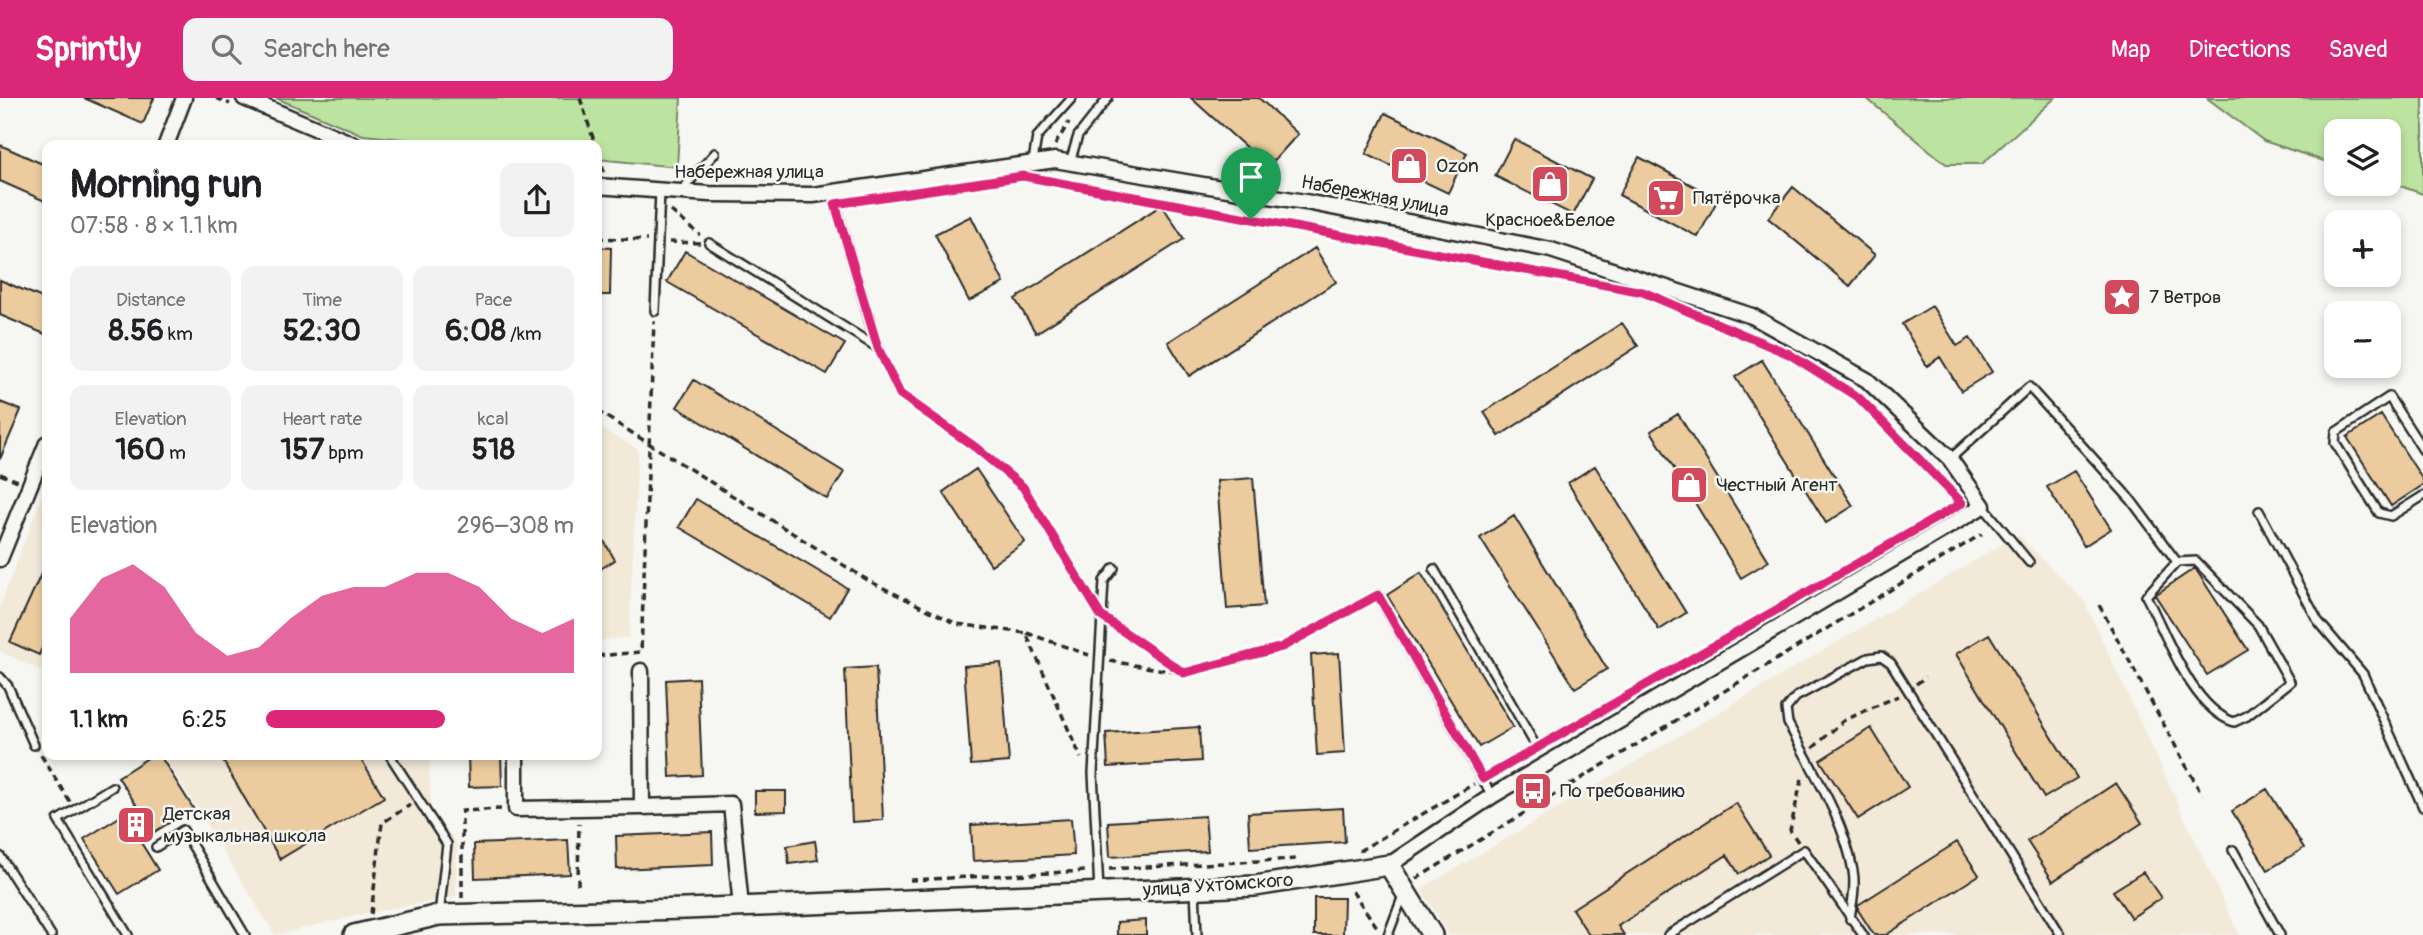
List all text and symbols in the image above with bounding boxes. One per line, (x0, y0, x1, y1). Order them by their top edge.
search box (183, 18, 673, 81)
text: Sprintly (35, 29, 141, 70)
icon: search (207, 30, 245, 68)
text: Search here (263, 33, 390, 65)
text: Map (2111, 35, 2151, 64)
text: Directions (2189, 35, 2290, 64)
text: Saved (2328, 35, 2388, 64)
map controls (2324, 119, 2401, 378)
button: layers (2324, 119, 2401, 196)
shop icon: Ozon (1388, 145, 1430, 187)
pin (1221, 147, 1281, 219)
place label: Ozon (1436, 154, 1479, 178)
icon: arrive (1232, 158, 1270, 196)
street label: Набережная улица (674, 160, 824, 184)
text: Morning run (70, 161, 262, 209)
button: share (500, 163, 574, 237)
shop icon: Красное&Белое (1529, 163, 1571, 205)
street label: Набережная улица (1299, 170, 1451, 222)
supermarket icon: Пятёрочка (1645, 177, 1687, 219)
place label: Пятёрочка (1693, 186, 1781, 210)
place label: Красное&Белое (1485, 208, 1615, 232)
button: + (2324, 210, 2401, 287)
text: 07:58 · 8 × 1.1 km (70, 211, 238, 240)
place icon: 7 Ветров (2101, 276, 2143, 318)
place label: 7 Ветров (2149, 285, 2221, 309)
text: Distance (116, 288, 185, 312)
text: Time (302, 288, 342, 312)
text: Pace (475, 288, 512, 312)
button: − (2324, 301, 2401, 378)
text: 8.56 (108, 312, 164, 349)
text: 52:30 (283, 312, 361, 349)
text: 6:08 (445, 312, 506, 349)
text: km (164, 322, 193, 346)
text: /km (506, 322, 542, 346)
text: Elevation (114, 407, 187, 431)
text: Heart rate (282, 407, 362, 431)
text: kcal (478, 407, 509, 431)
text: 160 (115, 431, 165, 468)
text: 157 (280, 431, 324, 468)
text: 518 (472, 431, 515, 468)
text: m (165, 441, 186, 465)
text: bpm (324, 441, 364, 465)
shop icon: Честный Агент (1668, 464, 1710, 506)
place label: Честный Агент (1716, 473, 1838, 497)
text: Elevation (70, 511, 158, 540)
text: 296–308 m (457, 511, 574, 540)
text: 1.1 km (70, 705, 128, 734)
text: 6:25 (182, 705, 227, 734)
bus stop icon: По требованию (1512, 770, 1554, 812)
place label: По требованию (1560, 779, 1686, 803)
place label: Детская музыкальная школа (162, 802, 326, 848)
building icon: Детская музыкальная школа (115, 804, 157, 846)
street label: улица Ухтомского (1141, 868, 1294, 902)

